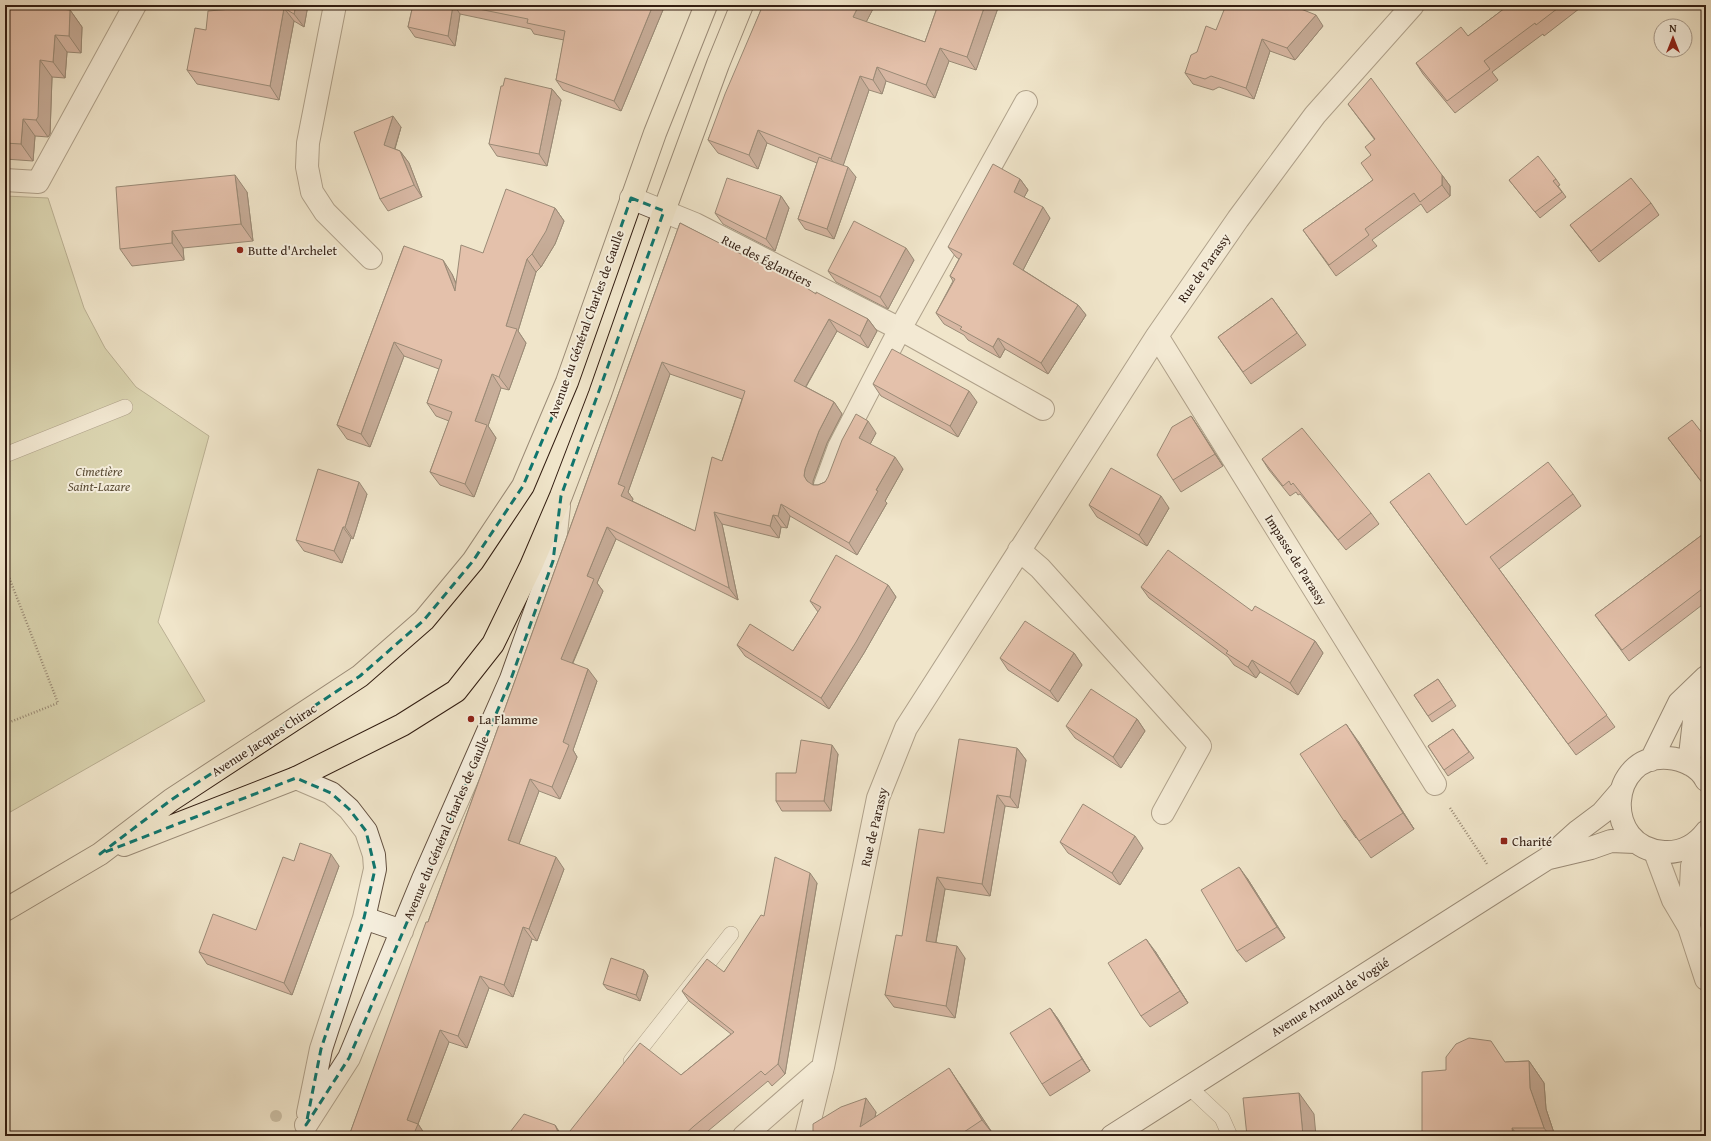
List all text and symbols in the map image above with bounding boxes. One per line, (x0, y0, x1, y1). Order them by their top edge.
north arrow (1653, 18, 1693, 58)
text: N (1669, 20, 1677, 36)
street label: Avenue du Général Charles de Gaulle (543, 227, 629, 421)
street label: Rue de Parassy (1173, 229, 1235, 306)
street label: Rue des Églantiers (718, 230, 816, 292)
place label: Butte d'Archelet (248, 241, 338, 260)
marker: Butte d'Archelet (235, 245, 245, 255)
park label: Cimetière Saint-Lazare (68, 462, 130, 496)
street label: Impasse de Parassy (1260, 511, 1332, 610)
street label: Avenue Jacques Chirac (208, 699, 321, 781)
place label: La Flamme (479, 710, 538, 729)
marker: La Flamme (466, 714, 476, 724)
street label: Avenue du Général Charles de Gaulle (398, 733, 494, 923)
street label: Rue de Parassy (856, 785, 892, 868)
place label: Charité (1512, 832, 1552, 851)
marker: Charité (1499, 836, 1509, 846)
street label: Avenue Arnaud de Vogüé (1267, 953, 1393, 1041)

